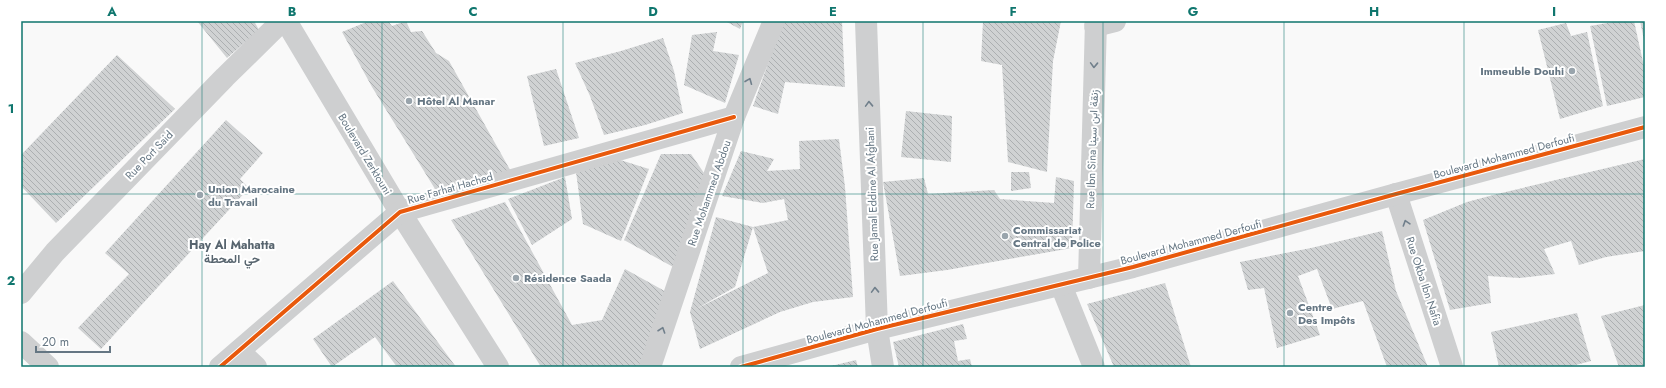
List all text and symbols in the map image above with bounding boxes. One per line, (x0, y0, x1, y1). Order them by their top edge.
text: A (106, 2, 117, 21)
text: B (288, 2, 297, 21)
text: C (468, 2, 478, 21)
text: D (648, 2, 658, 21)
text: E (829, 2, 837, 21)
text: F (1009, 2, 1017, 21)
text: G (1188, 2, 1199, 21)
text: H (1369, 2, 1379, 21)
text: I (1552, 2, 1556, 21)
one-way arrow (1090, 62, 1098, 68)
place label: Immeuble Douhi (1480, 63, 1564, 79)
marker: Immeuble Douhi (1567, 66, 1577, 76)
one-way arrow (745, 78, 753, 85)
street label: Rue Ibn Sina زنقة ابن سينا (1082, 89, 1102, 209)
place label: Hôtel Al Manar (417, 93, 496, 109)
marker: Hôtel Al Manar (404, 96, 414, 106)
text: 1 (8, 99, 14, 118)
one-way arrow (865, 101, 873, 107)
street label: Boulevard Zerktouni (334, 110, 396, 198)
street label: Rue Port Said (121, 127, 177, 183)
street label: Rue Jamal Eddine Al Afghani (862, 127, 882, 261)
street label: Boulevard Mohammed Derfoufi (1432, 129, 1577, 183)
street label: Rue Mohammed Abdou (683, 138, 735, 248)
street label: Rue Farhat Hached (405, 168, 495, 208)
place label: Union Marocaine du Travail (208, 181, 295, 210)
marker: Union Marocaine du Travail (195, 190, 205, 200)
street label: Boulevard Mohammed Derfoufi (1119, 215, 1264, 269)
one-way arrow (1402, 220, 1411, 227)
place label: Commissariat Central de Police (1013, 222, 1101, 251)
marker: Commissariat Central de Police (1000, 231, 1010, 241)
street label: Rue Okba Ibn Nafia (1402, 235, 1446, 327)
district label: Hay Al Mahatta حي المحطة (189, 236, 275, 269)
place label: Résidence Saada (524, 270, 611, 286)
text: 2 (7, 271, 15, 290)
marker: Résidence Saada (511, 273, 521, 283)
one-way arrow (871, 287, 880, 293)
street label: Boulevard Mohammed Derfoufi (805, 294, 950, 348)
place label: Centre Des Impôts (1298, 299, 1355, 328)
marker: Centre Des Impôts (1285, 308, 1295, 318)
one-way arrow (658, 327, 666, 334)
scale bar (36, 328, 110, 354)
text: 20 m (42, 333, 69, 351)

